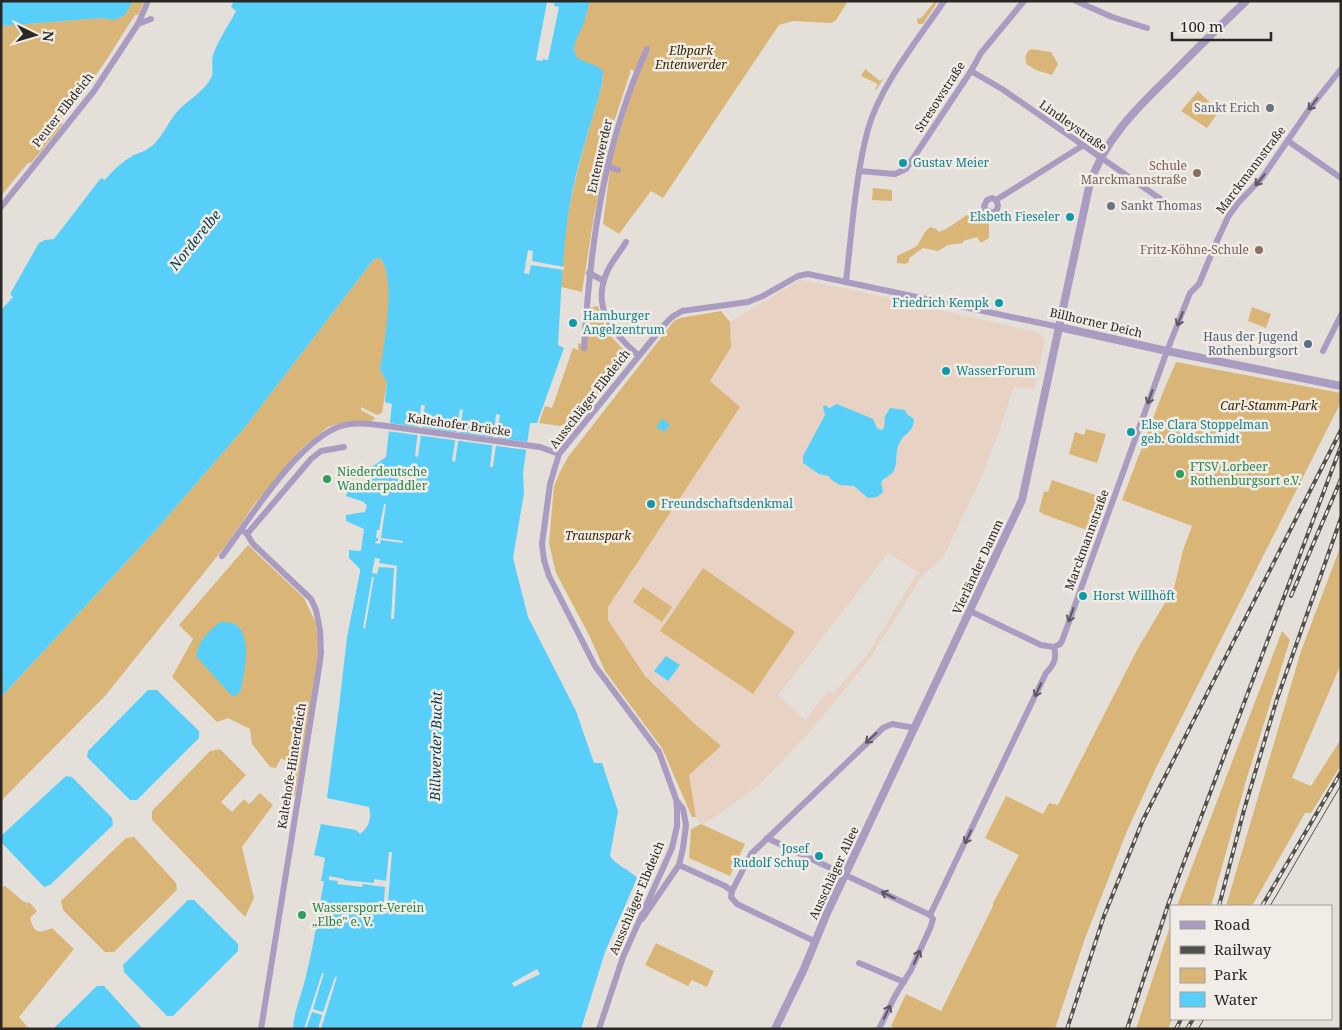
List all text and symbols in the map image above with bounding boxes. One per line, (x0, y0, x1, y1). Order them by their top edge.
north arrow (10, 10, 60, 60)
scale bar (1172, 10, 1271, 42)
text: 100 m (1180, 16, 1223, 36)
text: N (39, 30, 58, 43)
park label: Elbpark Entenwerder (654, 42, 727, 73)
street label: Stresowstraße (910, 58, 969, 136)
street label: Peuter Elbdeich (28, 69, 97, 151)
street label: Lindleystraße (1036, 96, 1111, 155)
one-way arrow (1308, 97, 1319, 110)
place label: Sankt Erich (1194, 99, 1260, 116)
marker: Sankt Erich (1264, 102, 1276, 114)
street label: Entenwerder (583, 117, 616, 195)
street label: Marckmannstraße (1212, 122, 1289, 217)
place label: Gustav Meier (913, 154, 990, 171)
marker: Gustav Meier (897, 157, 909, 169)
place label: Schule Marckmannstraße (1081, 157, 1187, 188)
marker: Schule Marckmannstraße (1191, 167, 1203, 179)
one-way arrow (1254, 174, 1265, 187)
place label: Sankt Thomas (1121, 197, 1202, 214)
marker: Sankt Thomas (1105, 200, 1117, 212)
water label: Norderelbe (164, 206, 225, 274)
place label: Elsbeth Fieseler (970, 208, 1060, 225)
marker: Elsbeth Fieseler (1064, 211, 1076, 223)
place label: Fritz-Köhne-Schule (1140, 241, 1249, 258)
marker: Fritz-Köhne-Schule (1253, 244, 1265, 256)
place label: Friedrich Kempk (892, 294, 990, 311)
marker: Friedrich Kempk (993, 297, 1005, 309)
street label: Billhorner Deich (1048, 304, 1145, 342)
place label: Hamburger Angelzentrum (583, 307, 665, 338)
one-way arrow (1174, 311, 1184, 326)
marker: Hamburger Angelzentrum (567, 317, 579, 329)
place label: Haus der Jugend Rothenburgsort (1203, 328, 1299, 359)
marker: Haus der Jugend Rothenburgsort (1302, 338, 1314, 350)
street label: Ausschläger Elbdeich (545, 345, 634, 452)
place label: WasserForum (956, 362, 1036, 379)
marker: WasserForum (940, 365, 952, 377)
one-way arrow (1145, 389, 1154, 404)
park label: Carl-Stamm-Park (1220, 397, 1319, 414)
street label: Kaltehofer Brücke (406, 409, 512, 440)
place label: Else Clara Stoppelman geb. Goldschmidt (1141, 416, 1269, 447)
marker: Else Clara Stoppelman geb. Goldschmidt (1125, 426, 1137, 438)
place label: FTSV Lorbeer Rothenburgsort e.V. (1190, 458, 1301, 489)
place label: Niederdeutsche Wanderpaddler (337, 463, 428, 494)
marker: FTSV Lorbeer Rothenburgsort e.V. (1174, 468, 1186, 480)
marker: Niederdeutsche Wanderpaddler (321, 473, 333, 485)
street label: Marckmannstraße (1060, 487, 1113, 593)
place label: Freundschaftsdenkmal (661, 495, 793, 512)
marker: Freundschaftsdenkmal (645, 498, 657, 510)
street label: Vierländer Damm (948, 517, 1007, 617)
park label: Traunspark (565, 527, 632, 544)
place label: Horst Willhöft (1093, 587, 1175, 604)
marker: Horst Willhöft (1077, 590, 1089, 602)
one-way arrow (1066, 607, 1075, 623)
one-way arrow (1032, 682, 1042, 697)
water label: Billwerder Bucht (425, 690, 446, 802)
street label: Kaltehofe-Hinterdeich (273, 701, 310, 830)
one-way arrow (865, 732, 878, 744)
street label: Ausschläger Allee (804, 823, 863, 922)
one-way arrow (963, 829, 972, 844)
street label: Ausschläger Elbdeich (605, 838, 668, 957)
place label: Josef Rudolf Schup (733, 840, 811, 871)
marker: Josef Rudolf Schup (813, 850, 825, 862)
one-way arrow (881, 889, 896, 899)
place label: Wassersport-Verein „Elbe" e. V. (312, 899, 424, 930)
legend (1170, 905, 1332, 1020)
marker: Wassersport-Verein „Elbe" e. V. (296, 909, 308, 921)
text: Road (1214, 914, 1250, 934)
text: Railway (1214, 939, 1272, 959)
one-way arrow (913, 950, 922, 965)
text: Park (1214, 964, 1248, 984)
text: Water (1214, 989, 1257, 1009)
one-way arrow (883, 1005, 893, 1020)

